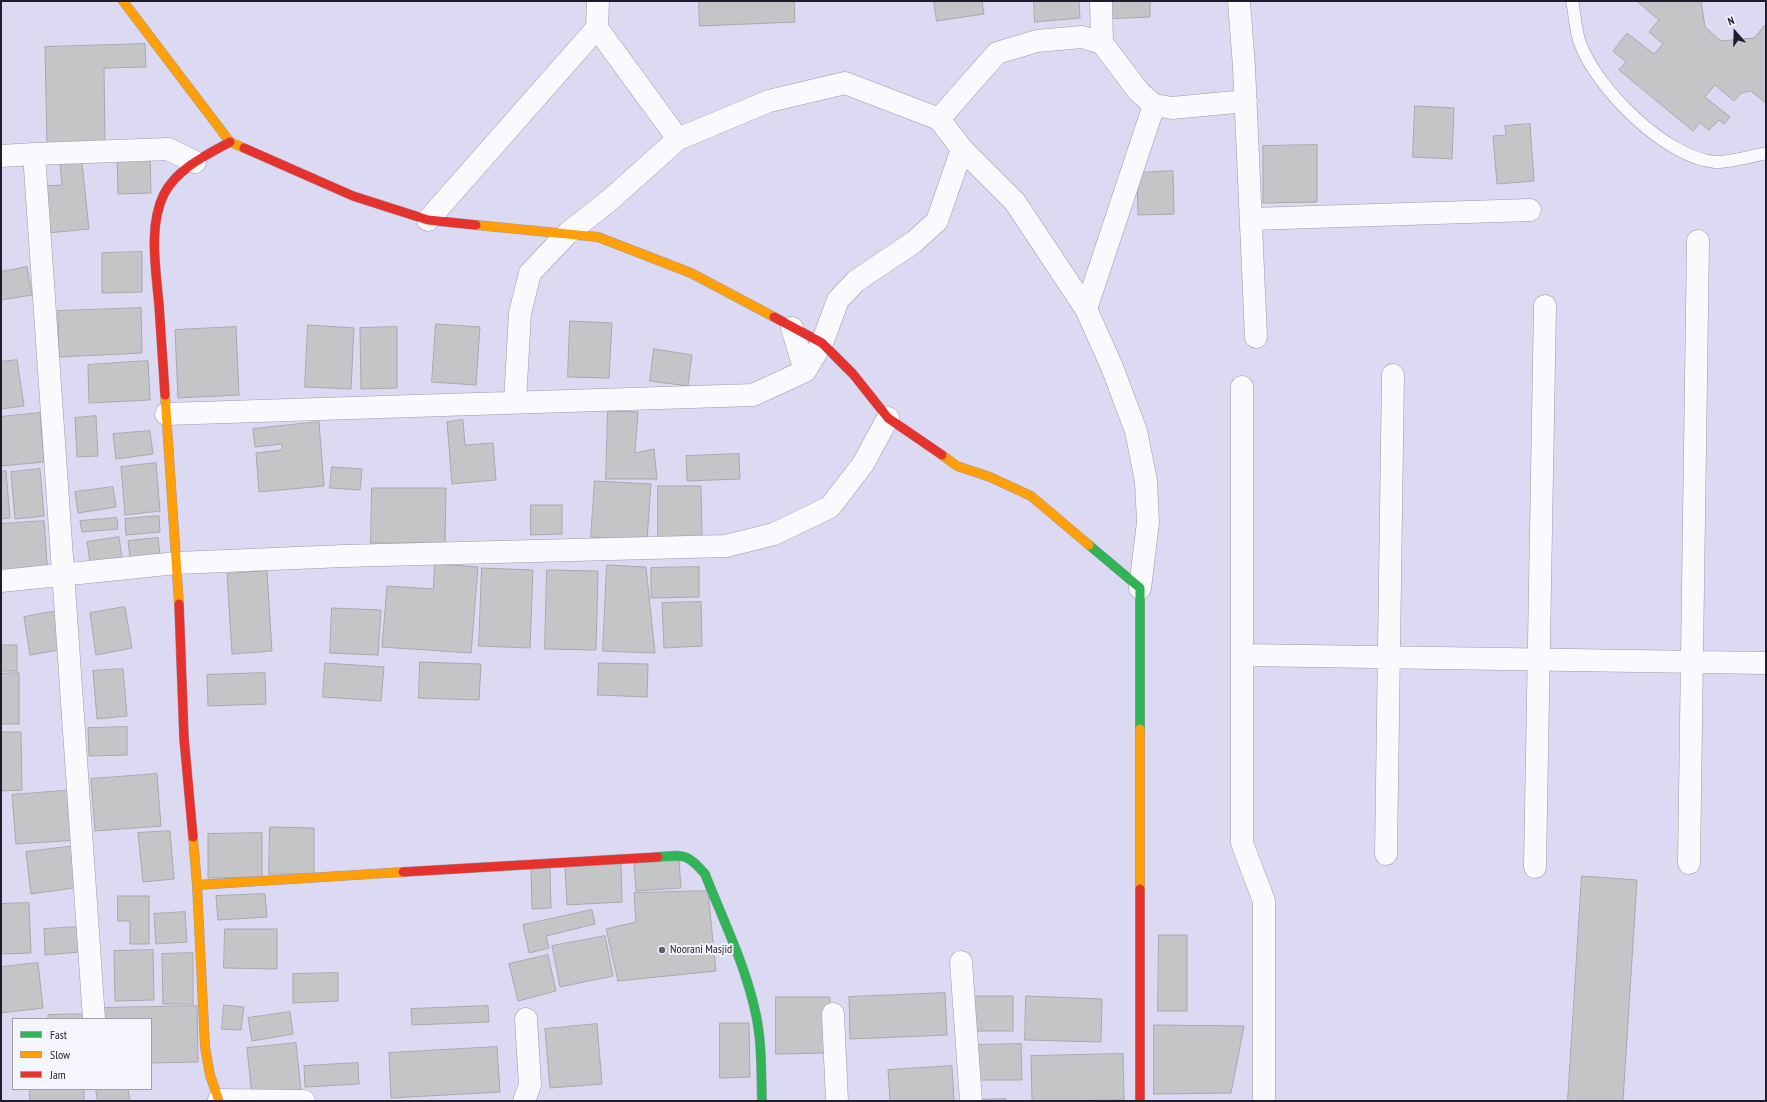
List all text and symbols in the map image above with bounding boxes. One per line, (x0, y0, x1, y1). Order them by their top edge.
north arrow (1715, 12, 1755, 52)
text: N (1726, 13, 1736, 28)
place label: Noorani Masjid (670, 943, 732, 957)
marker: Noorani Masjid (657, 945, 667, 955)
legend (12, 1018, 152, 1090)
text: Fast (50, 1027, 67, 1042)
text: Slow (50, 1047, 70, 1062)
text: Jam (50, 1067, 66, 1082)

